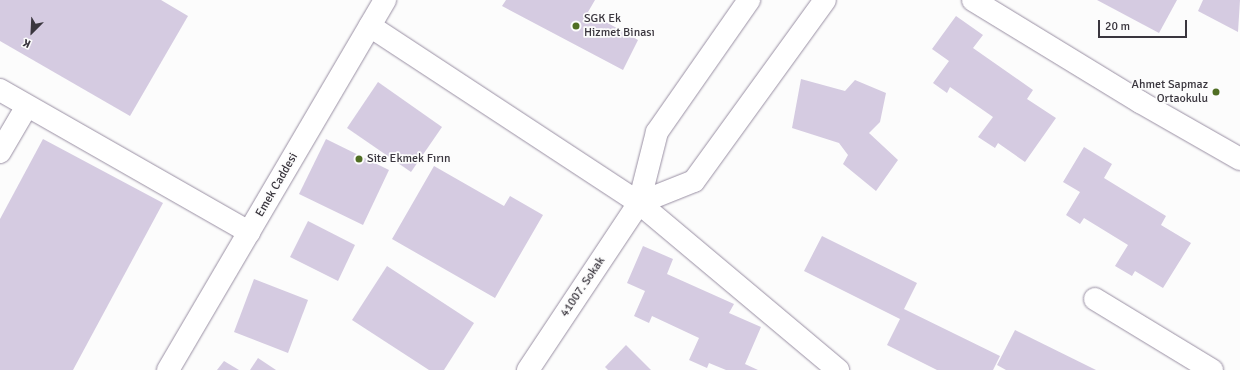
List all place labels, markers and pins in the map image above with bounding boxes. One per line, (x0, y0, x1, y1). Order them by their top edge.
place label: SGK Ek Hizmet Binası (584, 12, 655, 40)
marker: SGK Ek Hizmet Binası (571, 21, 581, 31)
place label: Ahmet Sapmaz Ortaokulu (1132, 78, 1208, 106)
marker: Ahmet Sapmaz Ortaokulu (1211, 87, 1221, 97)
place label: Site Ekmek Fırın (367, 152, 451, 166)
marker: Site Ekmek Fırın (354, 154, 364, 164)

